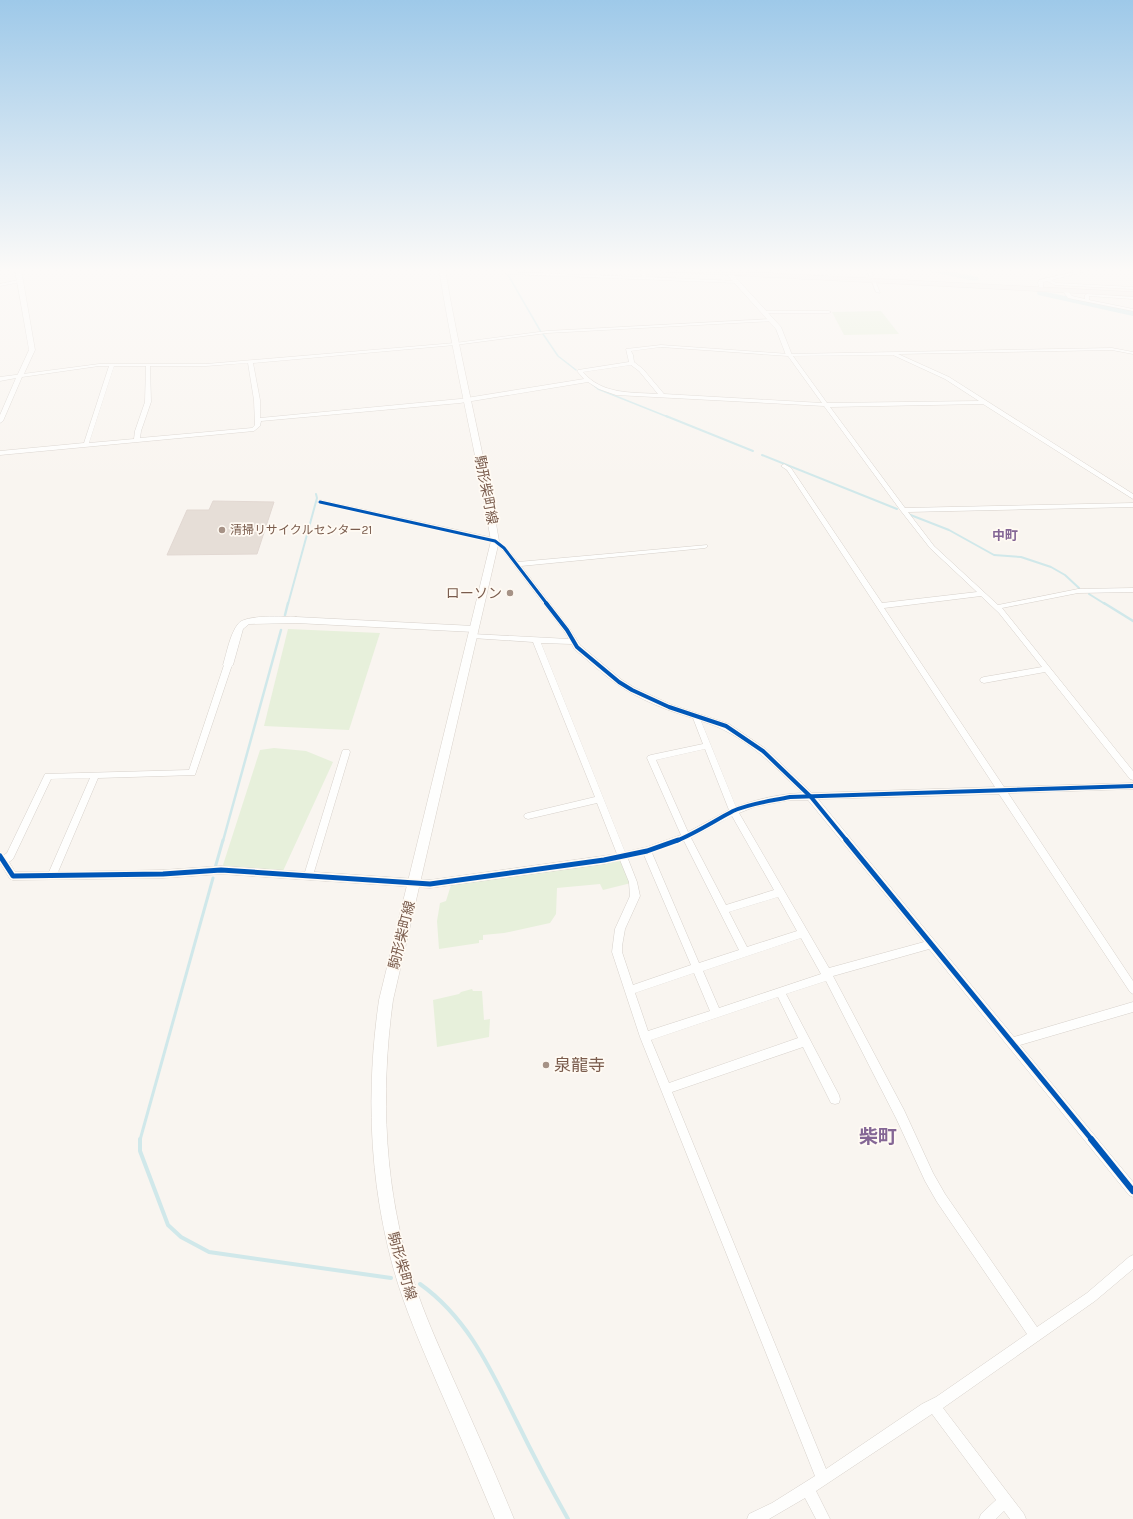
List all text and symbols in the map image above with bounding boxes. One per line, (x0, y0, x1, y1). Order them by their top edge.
street label: 駒形柴町線 (471, 454, 501, 526)
place label: 清掃リサイクルセンター21 (230, 523, 372, 537)
marker: 清掃リサイクルセンター21 (217, 525, 227, 535)
district label: 中町 (992, 528, 1018, 543)
place label: ローソン (446, 585, 502, 602)
marker: ローソン (505, 588, 515, 598)
street label: 駒形柴町線 (385, 899, 419, 971)
place label: 泉龍寺 (554, 1055, 605, 1075)
marker: 泉龍寺 (541, 1060, 551, 1070)
district label: 柴町 (859, 1126, 897, 1148)
street label: 駒形柴町線 (384, 1230, 420, 1302)

